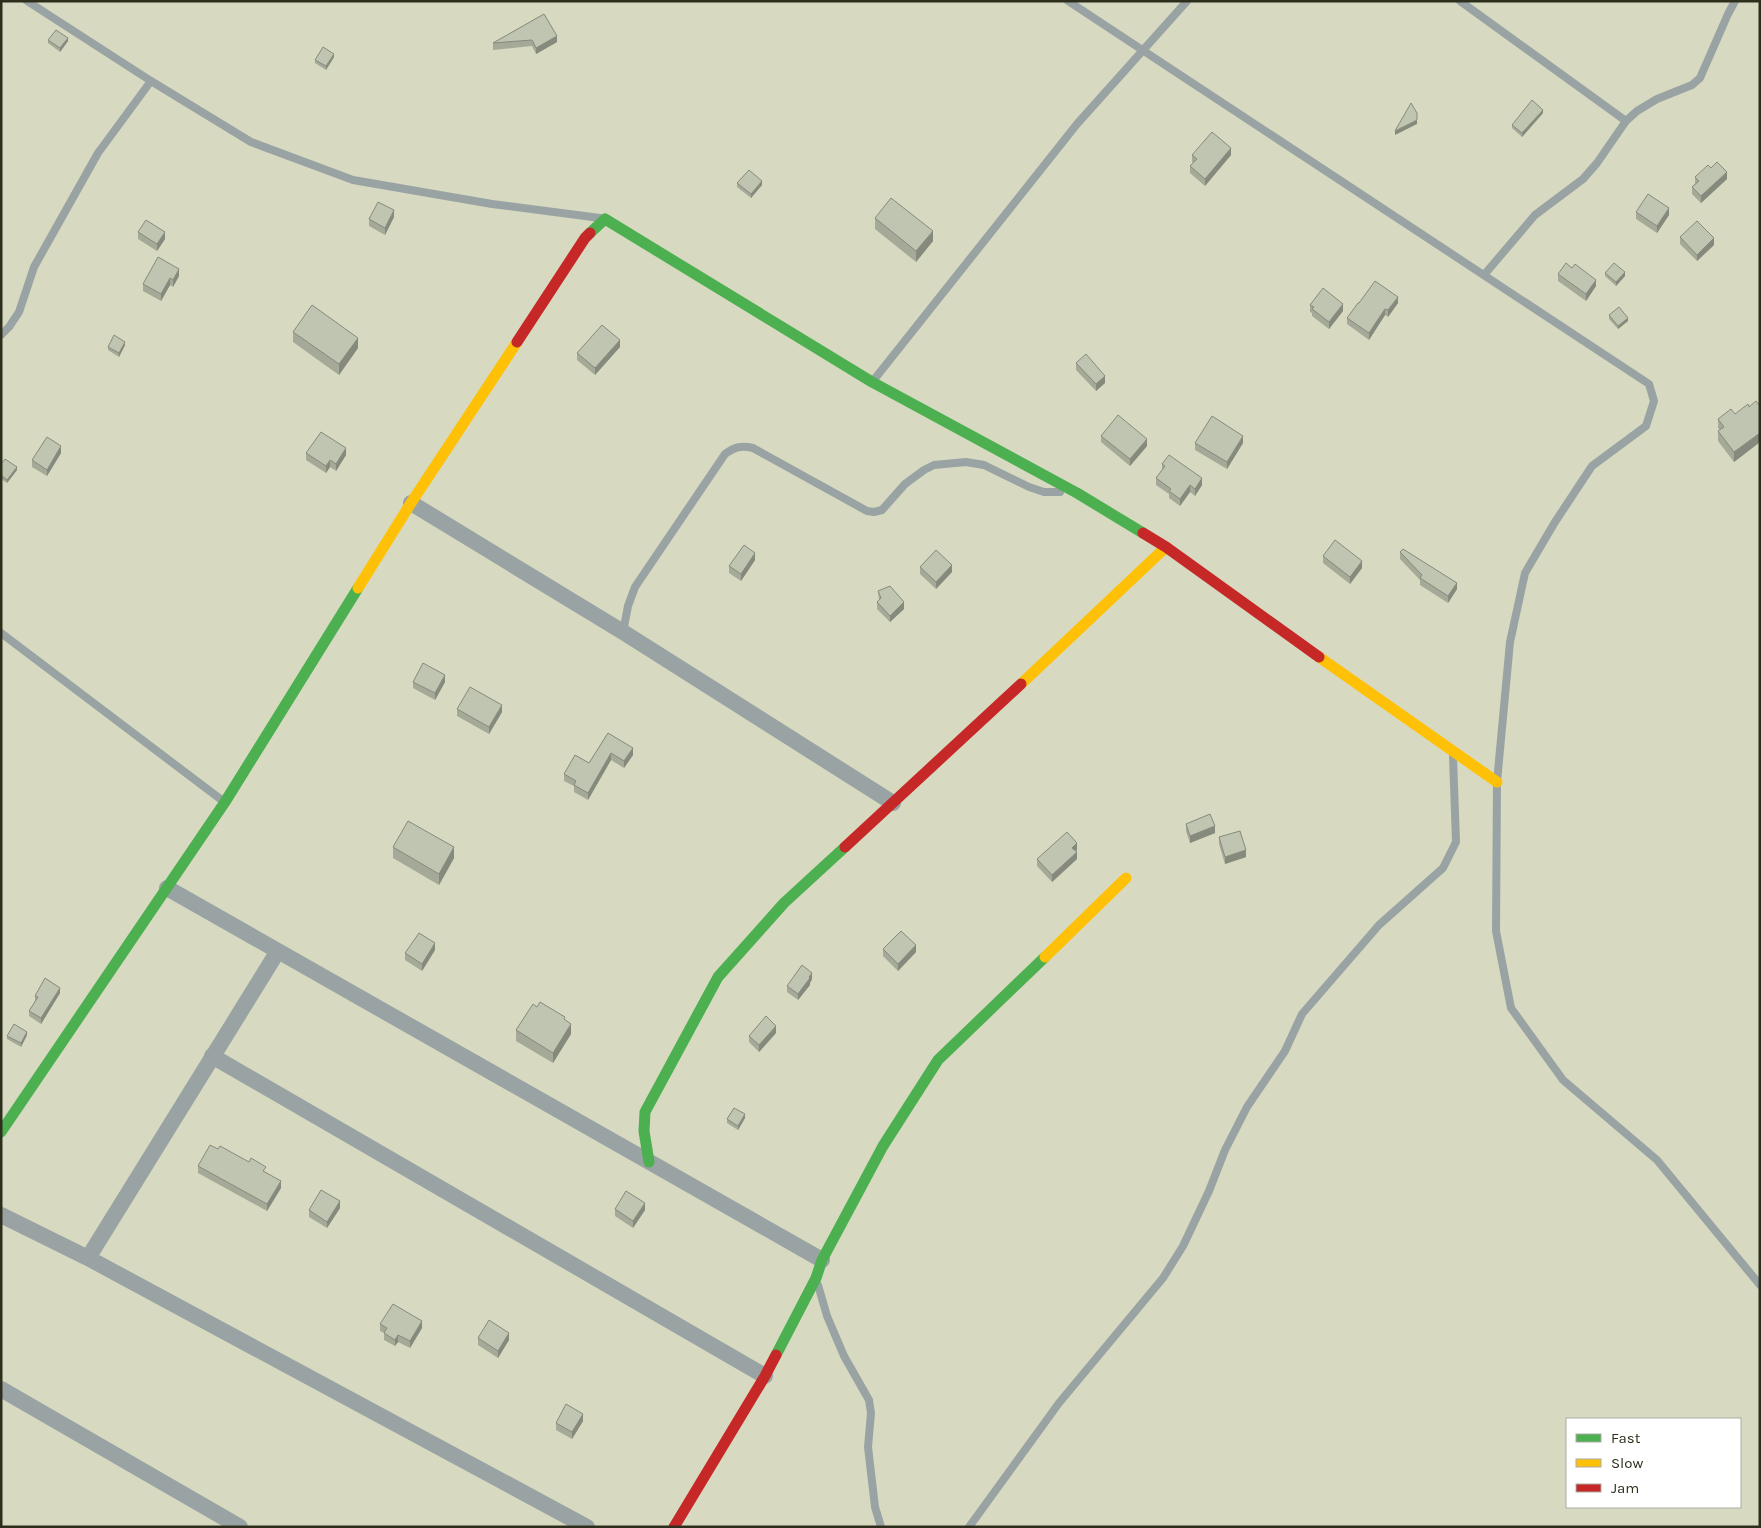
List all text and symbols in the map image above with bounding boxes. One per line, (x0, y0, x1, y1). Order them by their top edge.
legend (1566, 1418, 1741, 1508)
text: Fast (1611, 1429, 1641, 1447)
text: Slow (1611, 1454, 1643, 1472)
text: Jam (1611, 1479, 1639, 1497)

